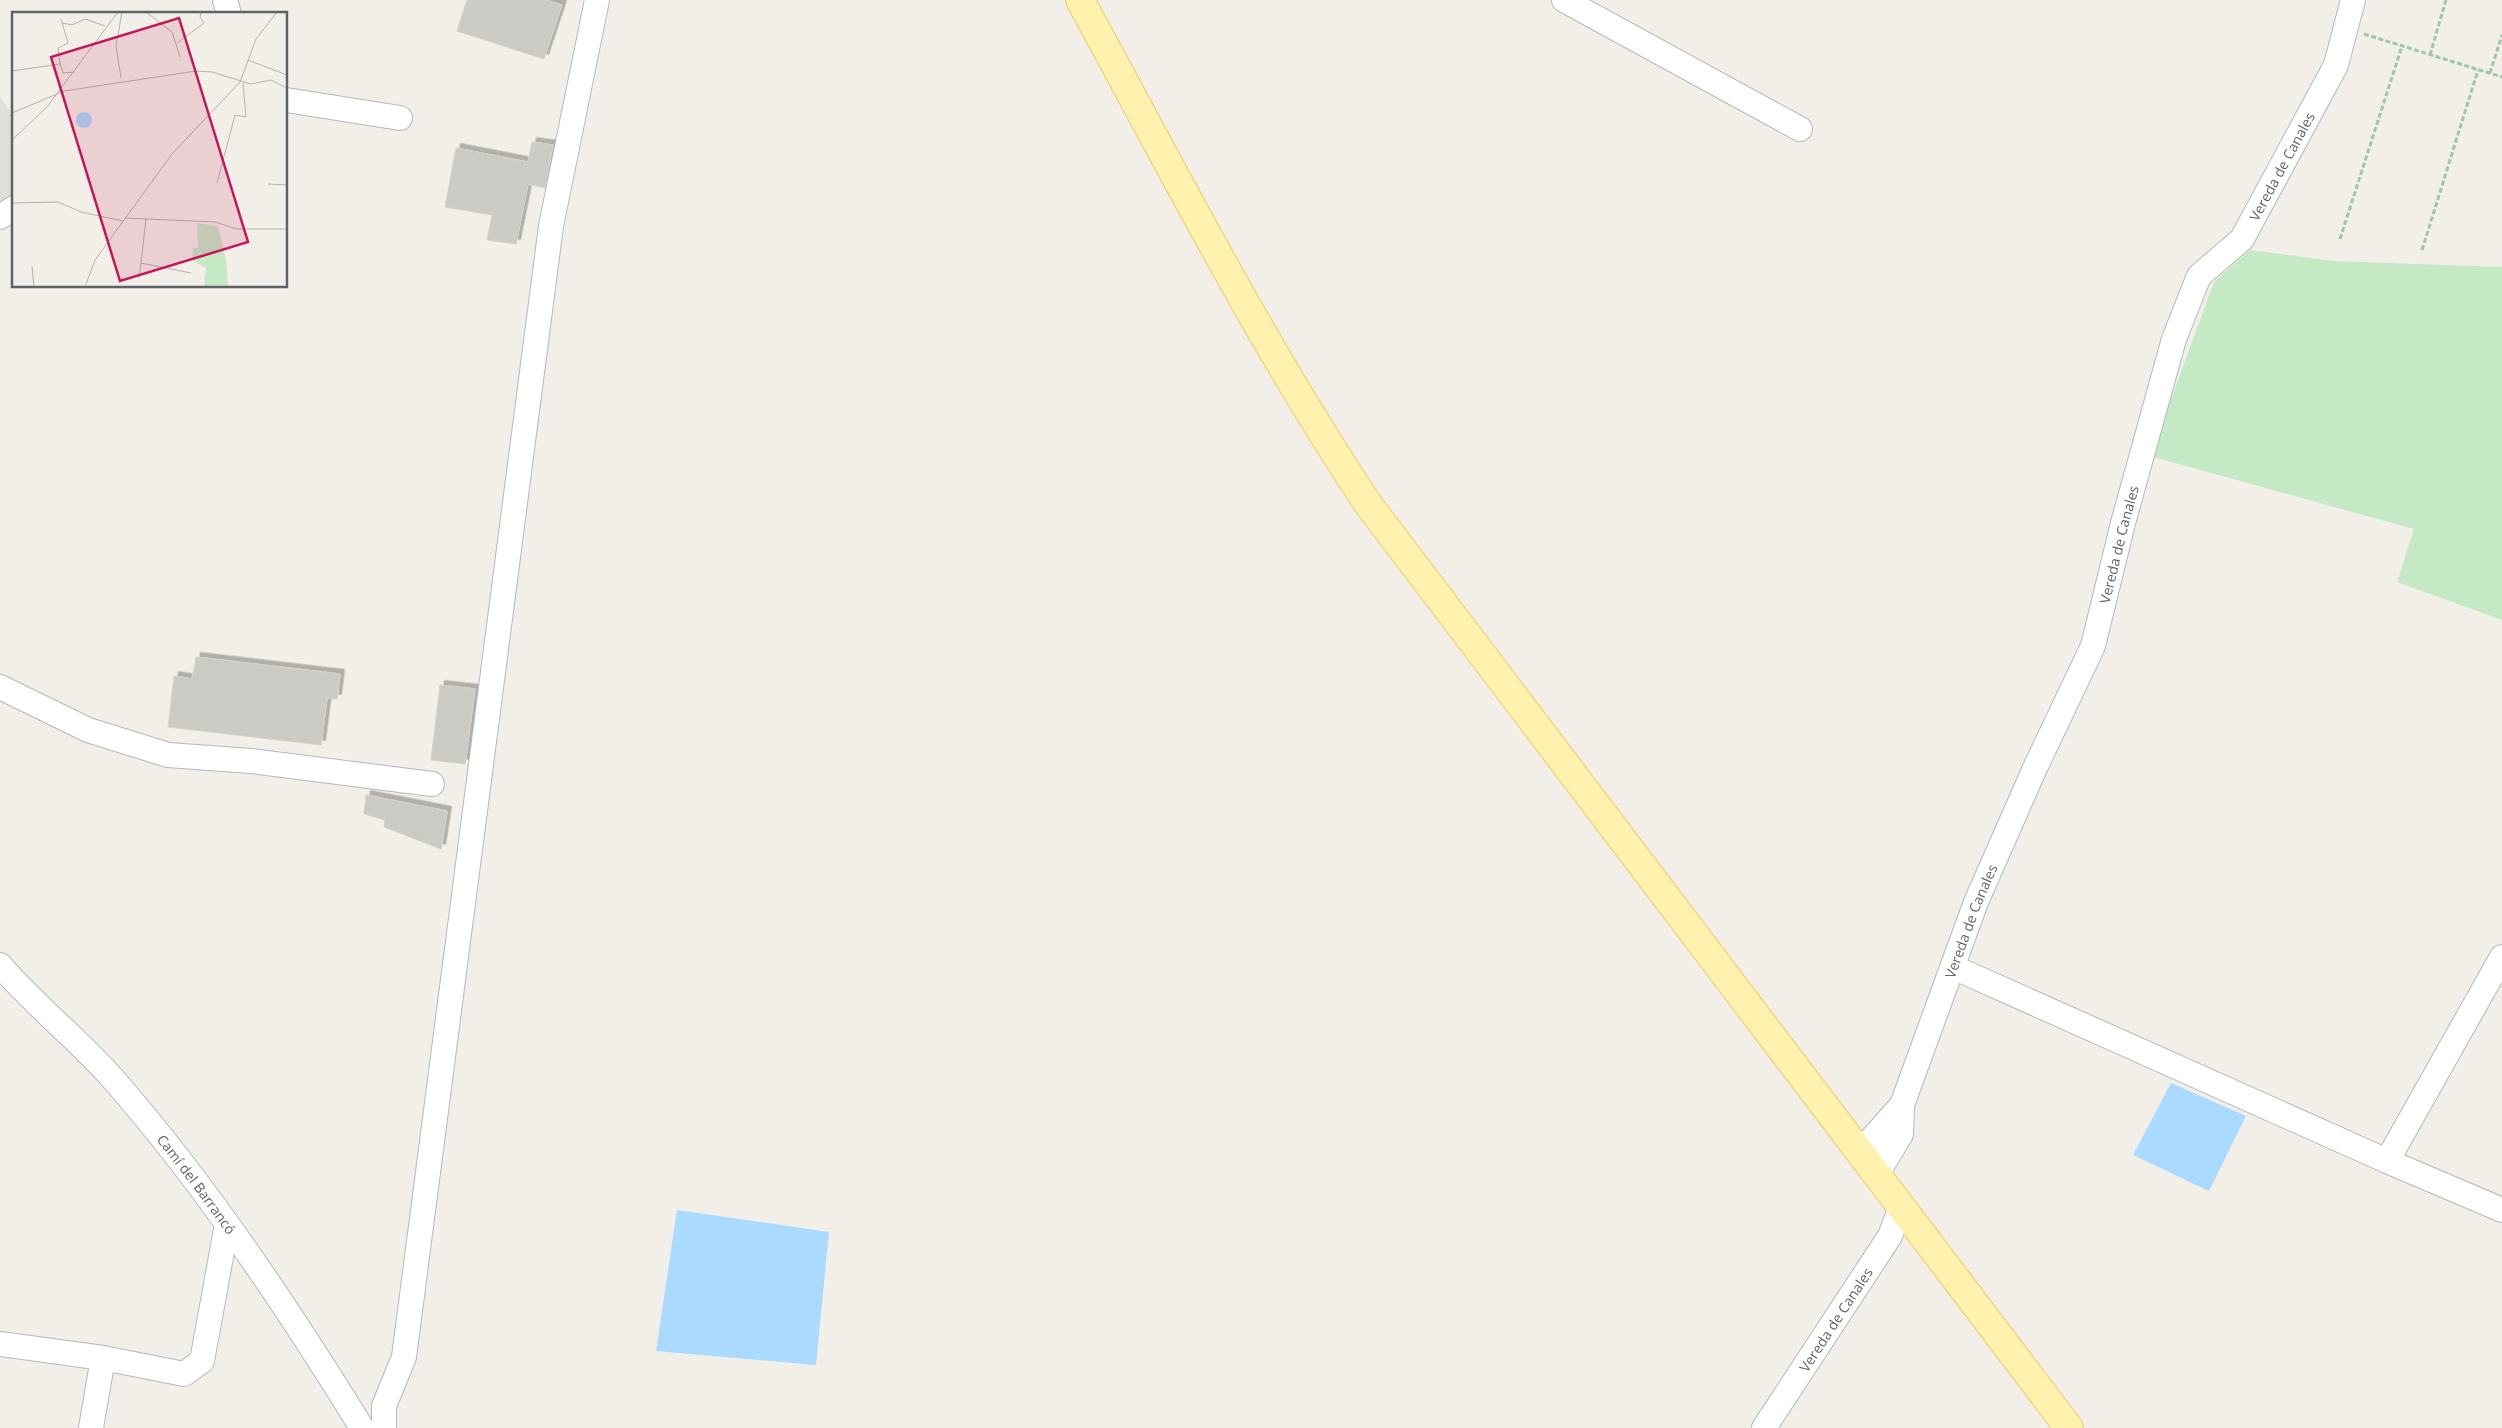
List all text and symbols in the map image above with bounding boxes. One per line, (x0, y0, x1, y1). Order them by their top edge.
inset map (12, 12, 288, 288)
street label: Vereda de Canales (2244, 108, 2319, 224)
street label: Vereda de Canales (2094, 483, 2143, 605)
street label: Vereda de Canales (1940, 861, 2001, 981)
street label: Camí del Barrancó (153, 1130, 241, 1238)
street label: Vereda de Canales (1794, 1263, 1877, 1375)

